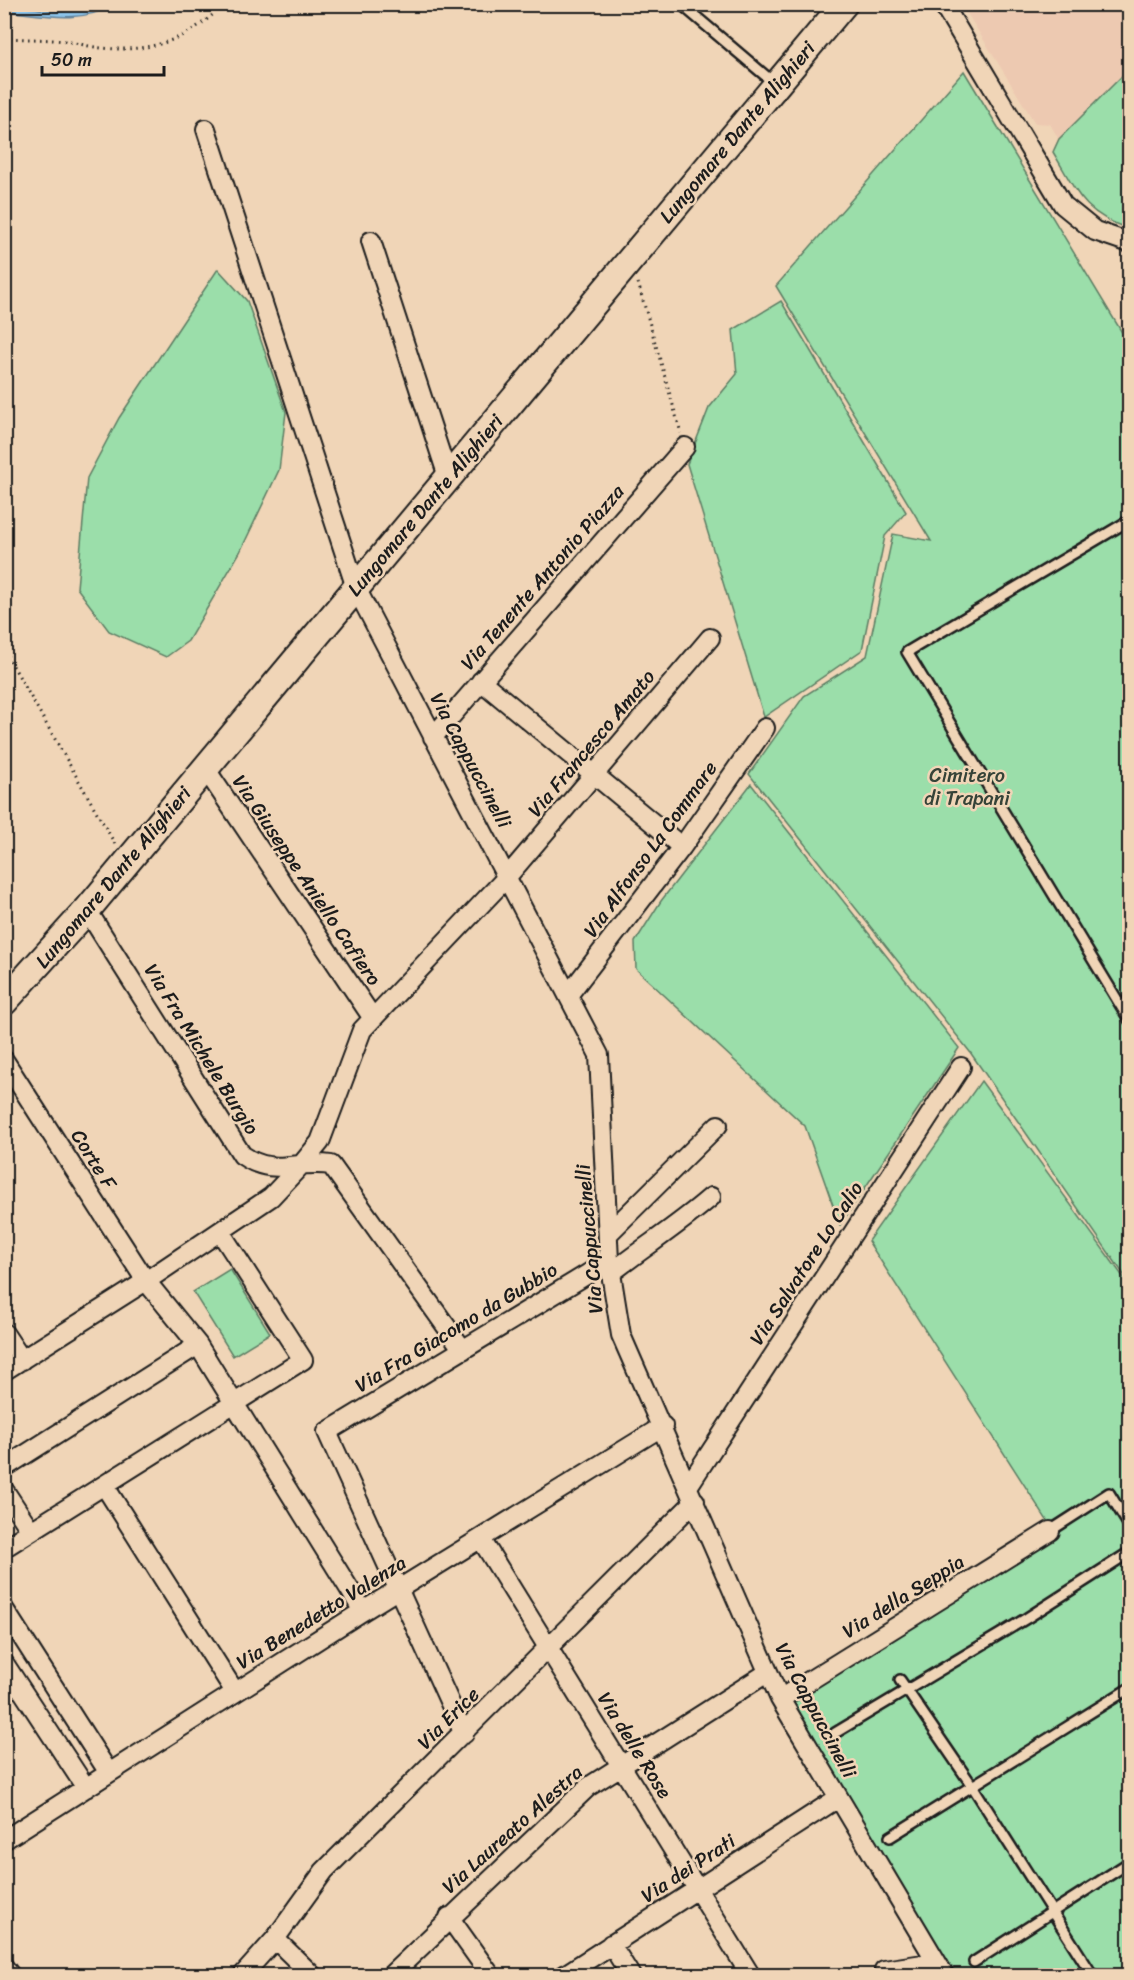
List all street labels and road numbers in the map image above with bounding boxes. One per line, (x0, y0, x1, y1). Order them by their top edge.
street label: Lungomare Dante Alighieri (650, 32, 826, 231)
street label: Lungomare Dante Alighieri (338, 405, 514, 604)
street label: Via Tenente Antonio Piazza (451, 476, 634, 678)
street label: Via Francesco Amato (519, 661, 664, 825)
street label: Via Cappuccinelli (420, 686, 522, 836)
street label: Via Alfonso La Commare (574, 753, 727, 945)
street label: Via Giuseppe Aniello Cafiero (223, 767, 391, 993)
street label: Lungomare Dante Alighieri (26, 777, 202, 976)
street label: Via Fra Michele Burgio (135, 956, 269, 1142)
street label: Corte F (61, 1122, 127, 1198)
street label: Via Cappuccinelli (565, 1161, 613, 1315)
street label: Via Salvatore Lo Calio (740, 1174, 873, 1352)
street label: Via Fra Giacomo da Gubbio (348, 1253, 565, 1402)
street label: Via della Seppia (835, 1545, 971, 1648)
street label: Via Benedetto Valenza (229, 1546, 413, 1679)
street label: Via Cappuccinelli (765, 1636, 867, 1786)
street label: Via Erice (408, 1678, 488, 1758)
street label: Via delle Rose (588, 1685, 682, 1806)
street label: Via Laureato Alestra (434, 1756, 591, 1903)
street label: Via dei Prati (634, 1824, 743, 1912)

